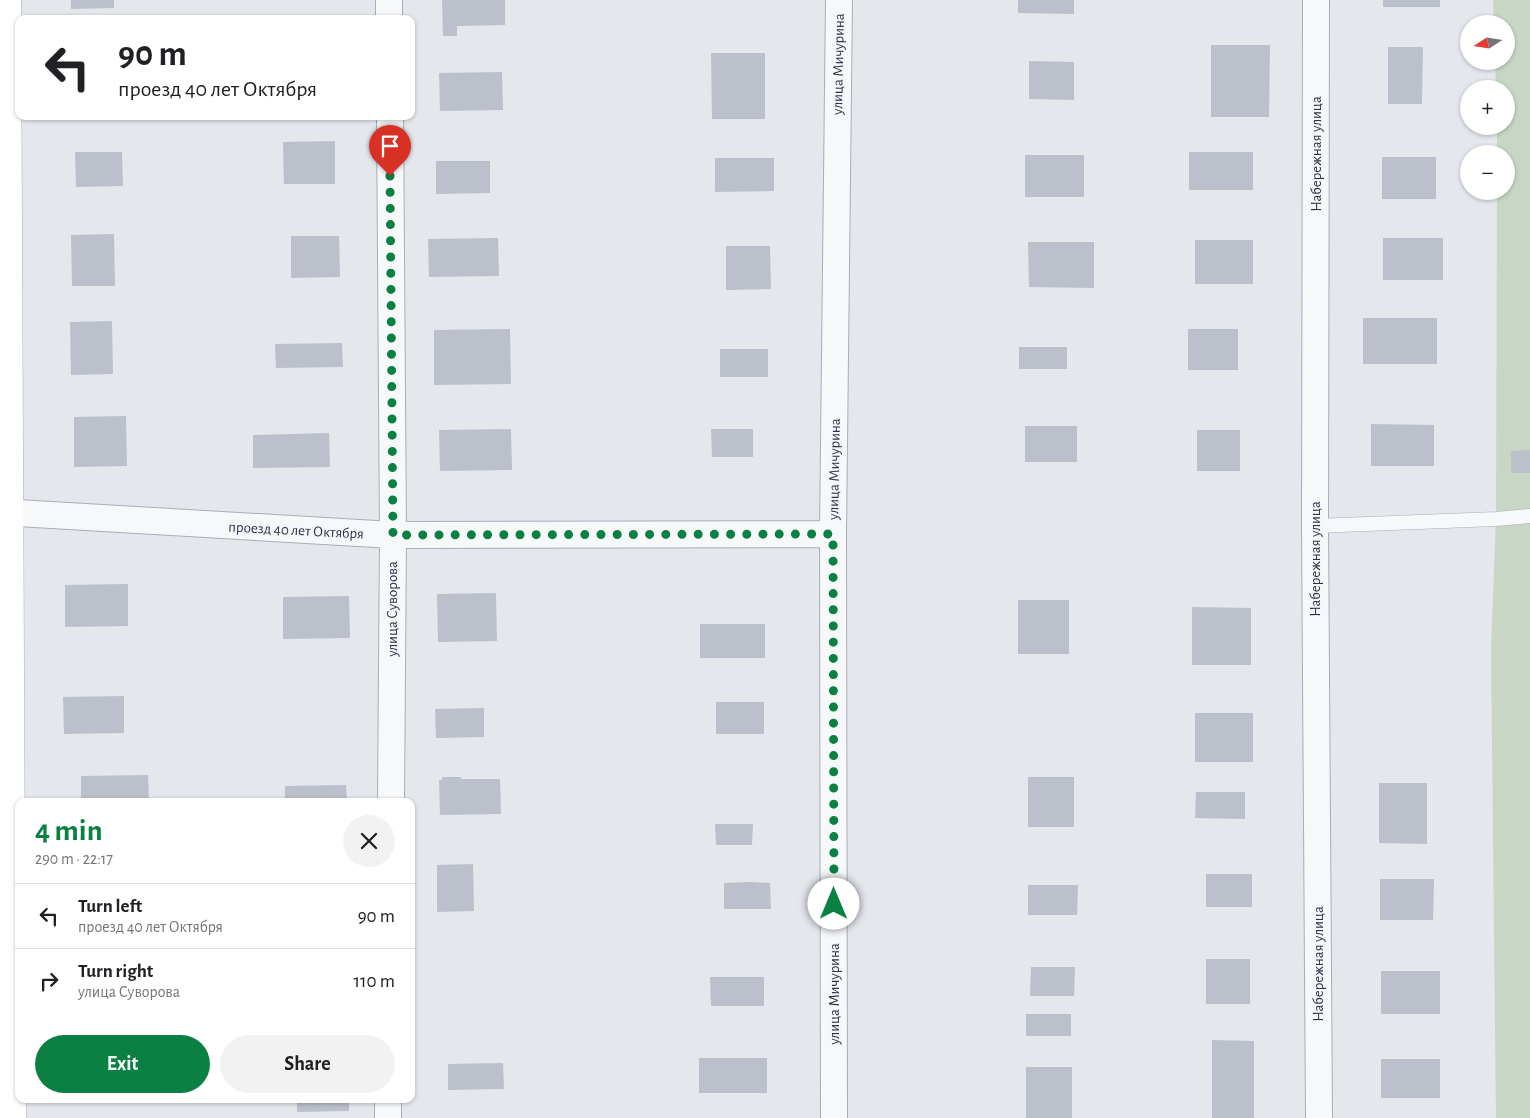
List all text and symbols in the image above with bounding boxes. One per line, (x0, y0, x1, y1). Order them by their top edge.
street label: улица Мичурина (830, 13, 847, 116)
north arrow (1460, 15, 1515, 70)
map controls (1460, 15, 1515, 200)
icon: left (35, 35, 100, 100)
text: 90 m (118, 37, 187, 72)
text: проезд 40 лет Октября (118, 78, 317, 100)
button: + (1460, 80, 1515, 135)
street label: Набережная улица (1309, 96, 1324, 212)
pin (369, 125, 411, 176)
icon: arrive (376, 132, 404, 160)
button: − (1460, 145, 1515, 200)
street label: улица Мичурина (826, 418, 843, 521)
street label: Набережная улица (1308, 501, 1323, 617)
street label: проезд 40 лет Октября (228, 519, 364, 542)
street label: улица Суворова (385, 561, 400, 658)
button: close (343, 815, 395, 867)
text: 4 min (35, 816, 103, 846)
text: 290 m · 22:17 (35, 851, 113, 867)
position arrow (807, 877, 859, 929)
text: Turn left (78, 897, 142, 916)
icon: left (35, 902, 63, 930)
street label: Набережная улица (1311, 906, 1326, 1022)
text: 90 m (358, 907, 395, 926)
text: проезд 40 лет Октября (78, 919, 223, 935)
street label: улица Мичурина (827, 943, 842, 1046)
text: Turn right (78, 962, 153, 981)
icon: right (35, 967, 63, 995)
text: 110 m (354, 972, 395, 991)
text: улица Суворова (78, 984, 180, 1000)
button: Exit (35, 1035, 210, 1093)
button: Share (220, 1035, 395, 1093)

